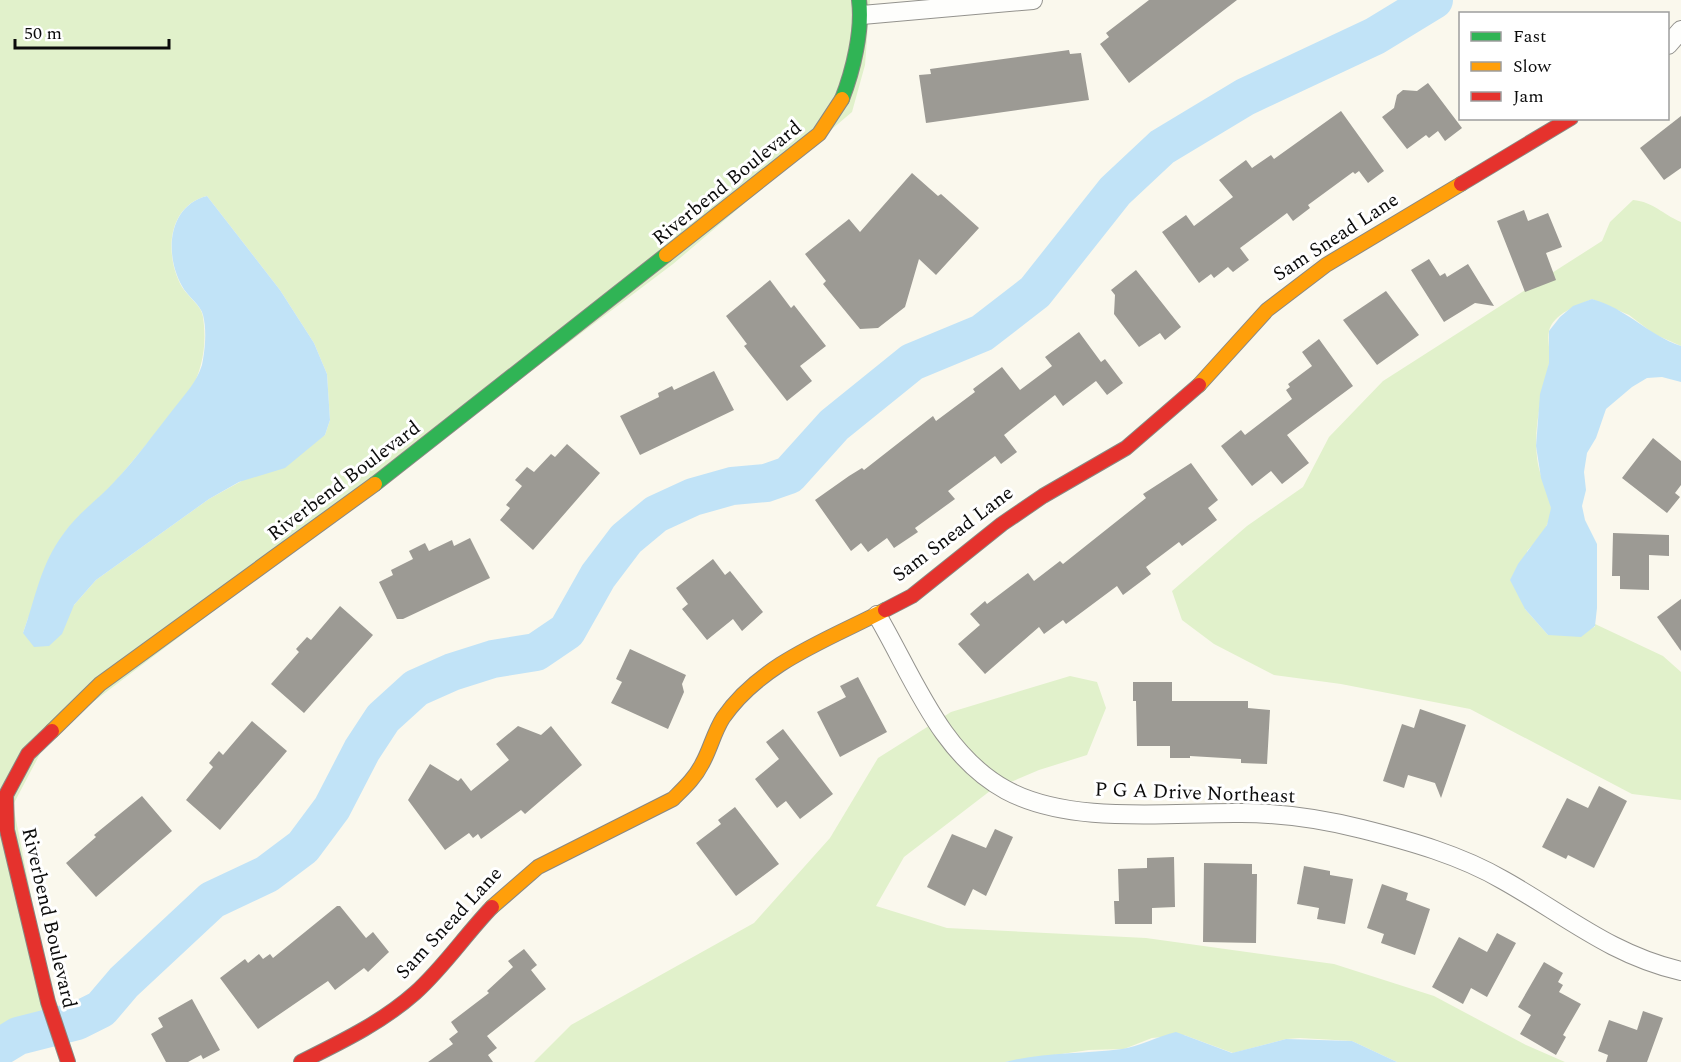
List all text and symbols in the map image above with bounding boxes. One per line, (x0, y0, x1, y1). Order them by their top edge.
scale bar (15, 12, 170, 50)
legend (1459, 12, 1669, 120)
text: 50 m (24, 20, 62, 47)
text: Fast (1513, 23, 1546, 50)
text: Slow (1513, 53, 1552, 80)
text: Jam (1513, 83, 1544, 110)
street label: Riverbend Boulevard (646, 113, 808, 253)
street label: Sam Snead Lane (1267, 185, 1405, 289)
street label: Riverbend Boulevard (261, 413, 427, 549)
street label: Sam Snead Lane (886, 478, 1020, 590)
street label: P G A Drive Northeast (1094, 775, 1296, 811)
street label: Riverbend Boulevard (14, 825, 84, 1011)
street label: Sam Snead Lane (389, 860, 509, 986)

